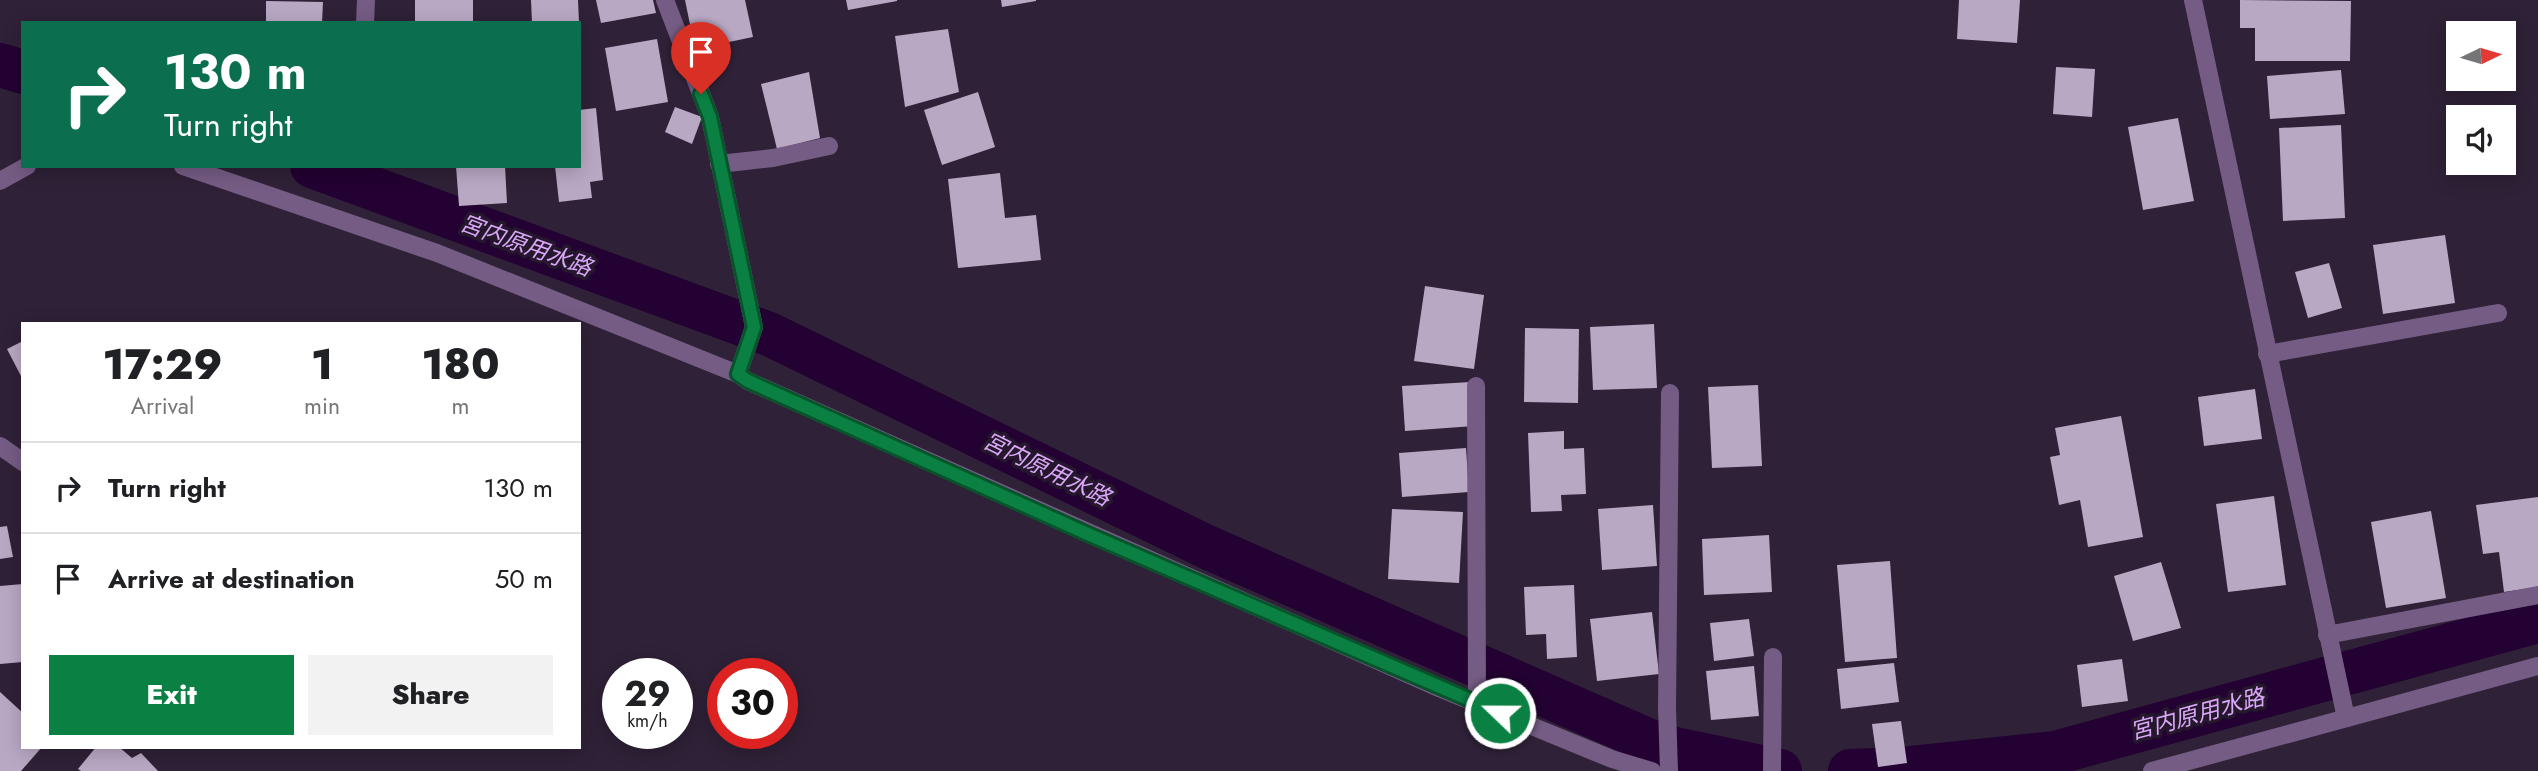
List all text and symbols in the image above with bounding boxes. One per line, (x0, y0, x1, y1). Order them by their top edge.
north arrow (2446, 21, 2516, 91)
map controls (2446, 21, 2516, 175)
pin (671, 22, 731, 94)
icon: arrive (682, 33, 720, 71)
text: 130 m (164, 37, 307, 107)
icon: right (49, 49, 140, 140)
text: Turn right (164, 102, 293, 148)
button: sound (2446, 105, 2516, 175)
water label: 宮内原用水路 (455, 205, 599, 285)
text: 17:29 (102, 334, 223, 395)
text: 1 (311, 334, 333, 395)
text: 180 (421, 334, 500, 395)
text: Arrival (131, 389, 194, 423)
text: min (304, 389, 340, 423)
text: m (452, 389, 470, 423)
water label: 宮内原用水路 (978, 423, 1118, 515)
icon: right (49, 469, 87, 507)
text: Turn right (108, 469, 226, 507)
text: 130 m (483, 469, 553, 507)
icon: arrive (49, 560, 87, 598)
text: Arrive at destination (108, 560, 355, 598)
text: 50 m (495, 560, 553, 598)
button: Exit (49, 655, 294, 735)
button: Share (308, 655, 553, 735)
speed limit sign: 30 (707, 658, 798, 749)
text: 29 (624, 669, 671, 719)
position arrow (1463, 676, 1537, 750)
water label: 宮内原用水路 (2126, 679, 2270, 748)
text: km/h (627, 708, 668, 734)

